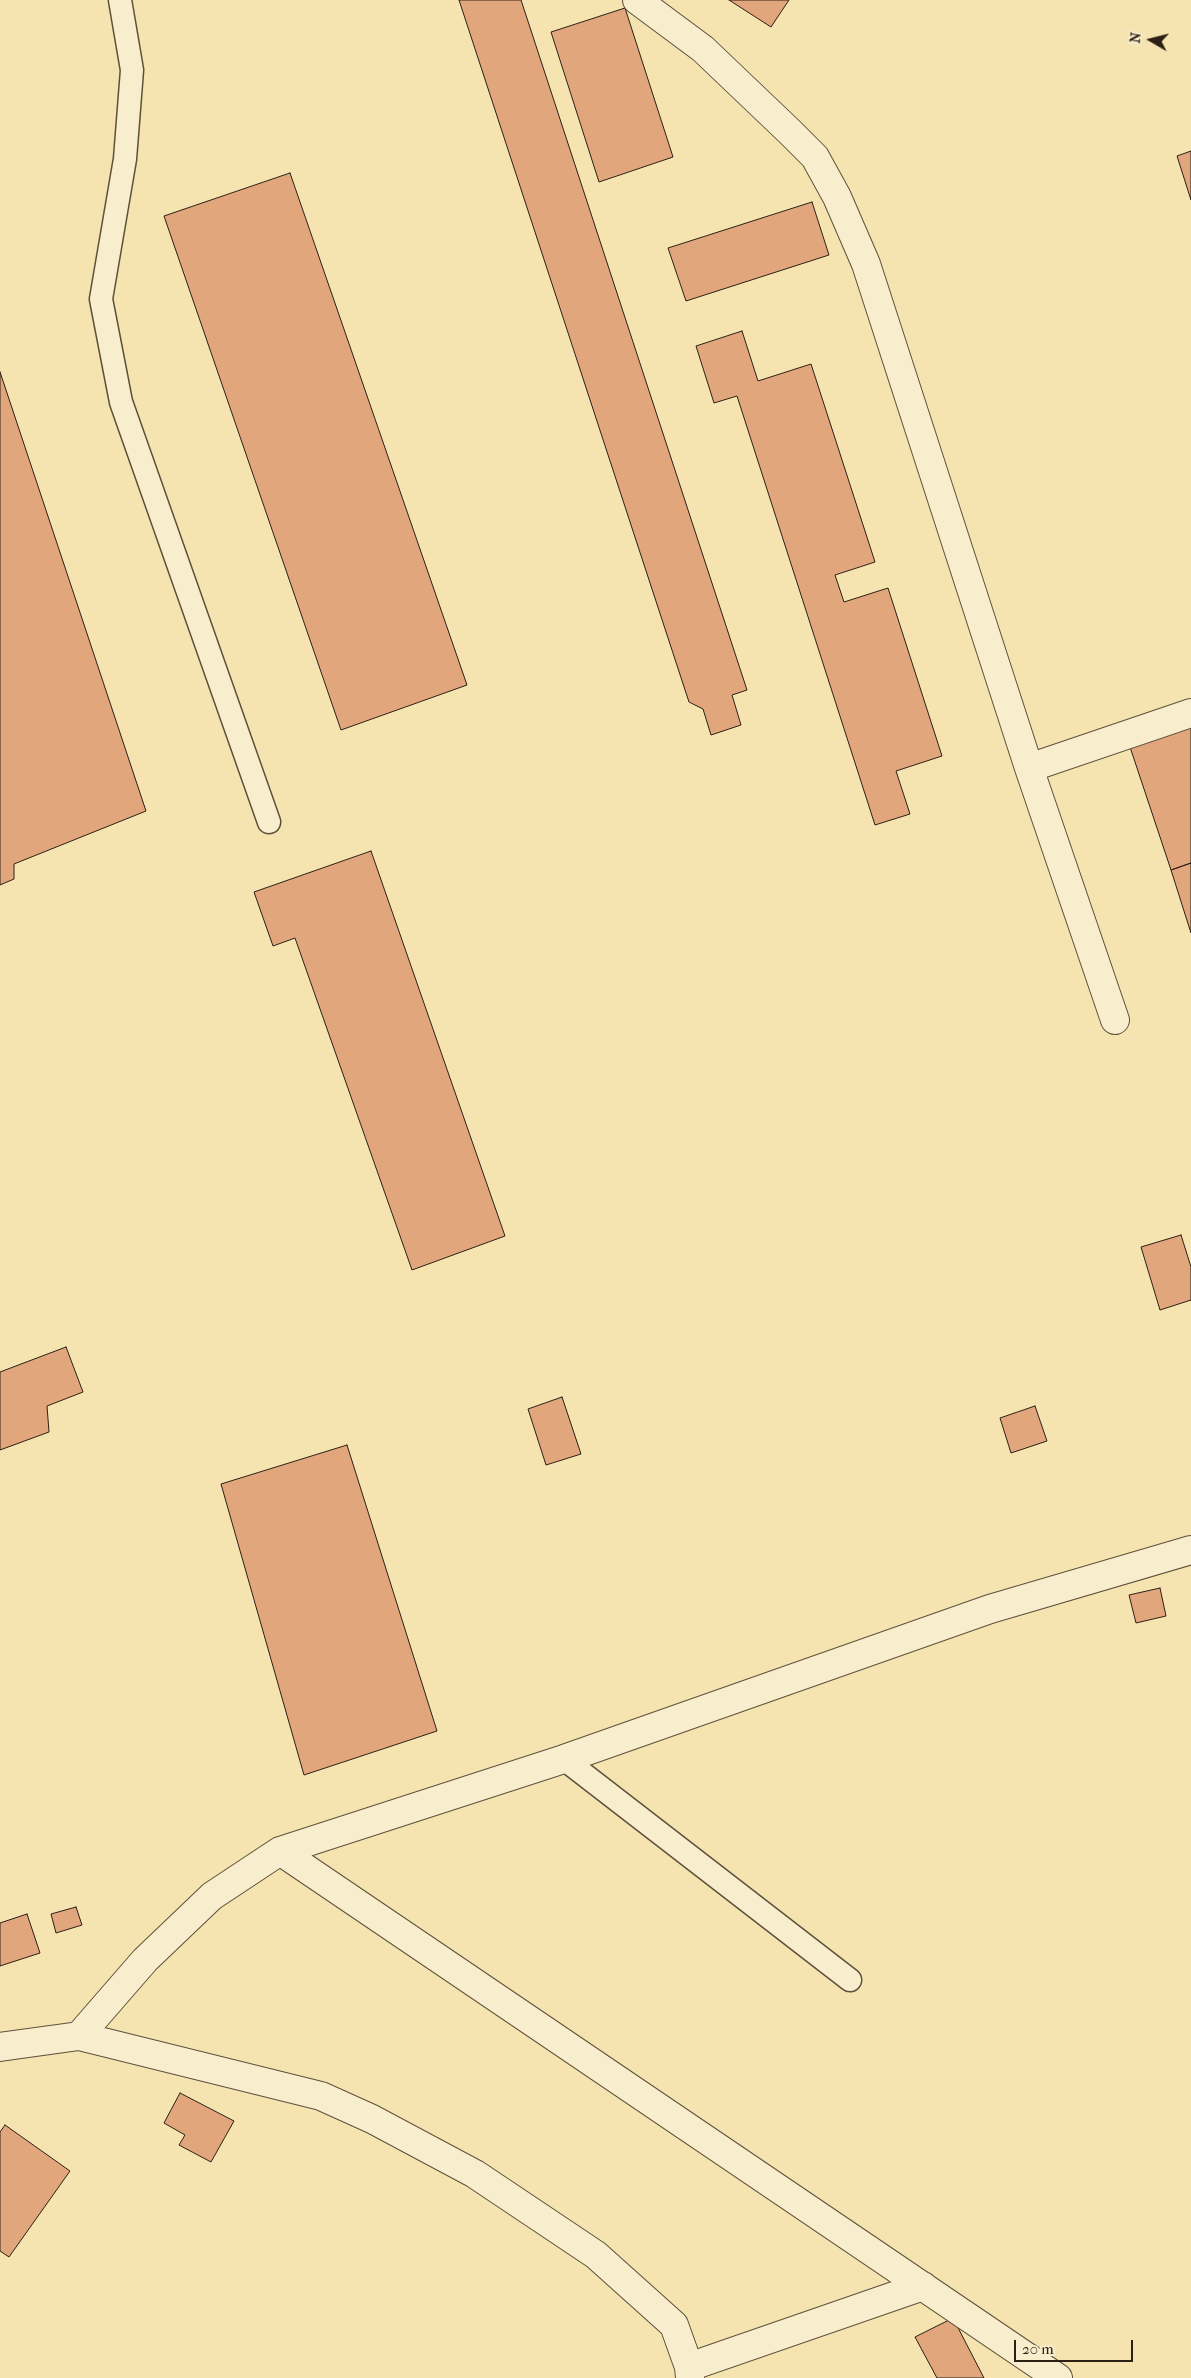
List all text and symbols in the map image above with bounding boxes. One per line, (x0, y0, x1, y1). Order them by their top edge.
north arrow (1126, 15, 1176, 65)
text: N (1126, 31, 1145, 44)
scale bar (1016, 2330, 1135, 2362)
text: 20 m (1022, 2340, 1054, 2358)

